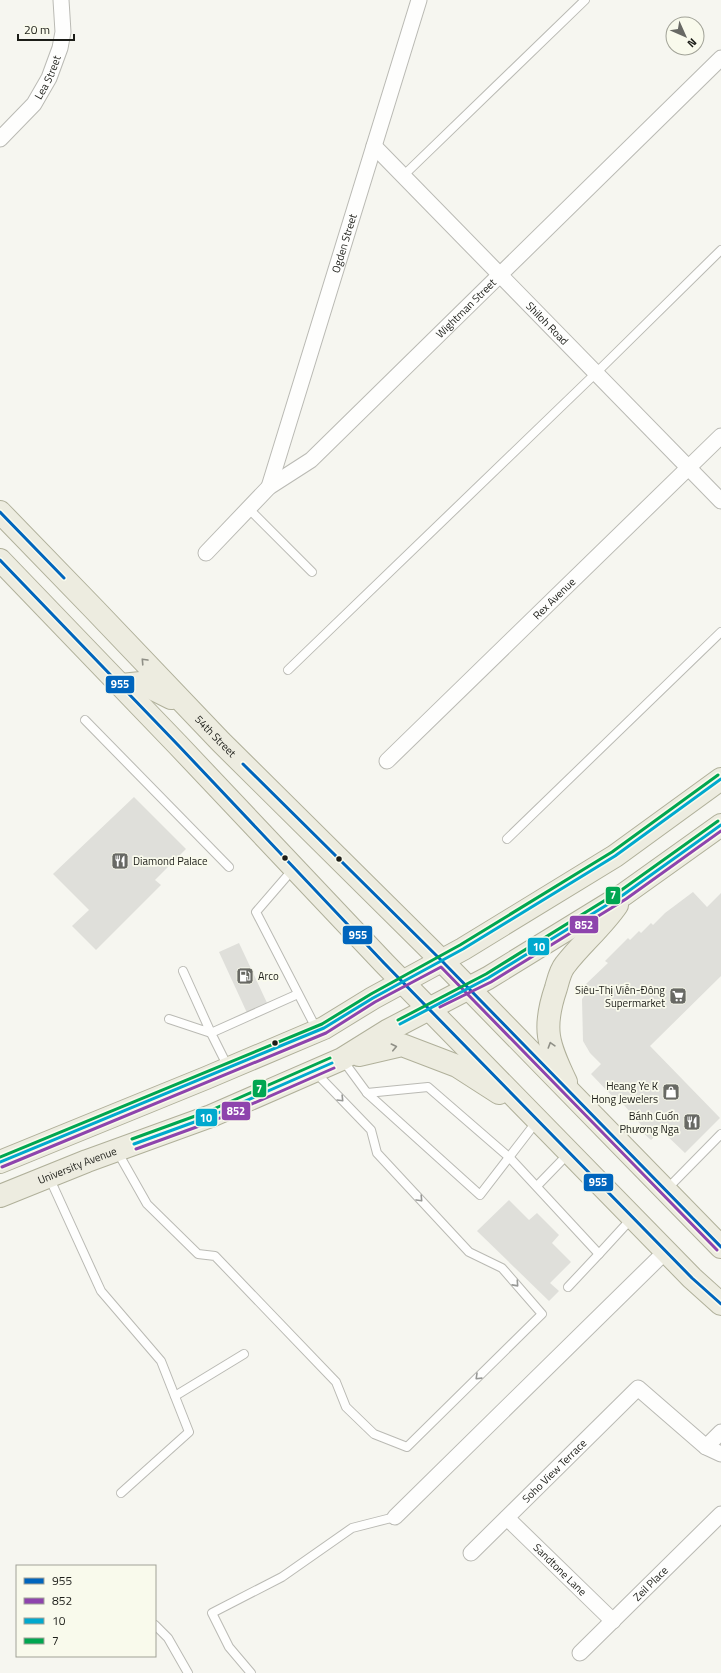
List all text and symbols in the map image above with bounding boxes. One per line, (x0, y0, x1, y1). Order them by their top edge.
scale bar (18, 16, 74, 42)
north arrow (665, 16, 705, 56)
text: 20 m (24, 20, 50, 39)
text: N (684, 35, 700, 51)
street label: Lea Street (30, 53, 65, 102)
street label: Ogden Street (327, 212, 361, 275)
street label: Wightman Street (432, 275, 500, 342)
street label: Shiloh Road (522, 298, 572, 349)
street label: Rex Avenue (529, 574, 579, 623)
one-way arrow (141, 658, 148, 665)
line badge: 955 (105, 675, 135, 694)
text: 955 (111, 676, 129, 692)
street label: 54th Street (191, 712, 240, 761)
restaurant icon: Diamond Palace (110, 851, 130, 871)
place label: Diamond Palace (133, 853, 208, 869)
unlabelled marker (280, 853, 290, 863)
unlabelled marker (334, 854, 344, 864)
line badge: 7 (605, 886, 621, 905)
text: 7 (610, 887, 616, 903)
line badge: 852 (569, 915, 599, 934)
text: 852 (575, 917, 593, 933)
line badge: 955 (342, 925, 373, 945)
text: 955 (349, 927, 367, 943)
line badge: 10 (527, 937, 550, 956)
text: 10 (533, 939, 545, 955)
fuel station icon: Arco (235, 966, 255, 986)
place label: Arco (258, 968, 279, 984)
place label: Siêu-Thị Viễn-Đông Supermarket (575, 982, 665, 1011)
supermarket icon: Siêu-Thị Viễn-Đông Supermarket (668, 986, 688, 1006)
unlabelled marker (270, 1038, 280, 1048)
one-way arrow (547, 1042, 556, 1049)
one-way arrow (390, 1043, 397, 1051)
place label: Heang Ye K Hong Jewelers (591, 1078, 659, 1107)
line badge: 7 (252, 1079, 267, 1098)
text: 7 (256, 1081, 262, 1097)
shop icon: Heang Ye K Hong Jewelers (661, 1082, 681, 1102)
one-way arrow (336, 1094, 344, 1102)
line badge: 852 (221, 1101, 251, 1121)
text: 852 (227, 1103, 245, 1119)
line badge: 10 (195, 1108, 218, 1127)
place label: Bánh Cuốn Phương Nga (620, 1108, 679, 1137)
text: 10 (200, 1110, 212, 1126)
restaurant icon: Bánh Cuốn Phương Nga (682, 1112, 702, 1132)
street label: University Avenue (35, 1143, 119, 1188)
line badge: 955 (583, 1173, 614, 1192)
text: 955 (589, 1174, 607, 1190)
one-way arrow (415, 1194, 422, 1202)
one-way arrow (511, 1279, 518, 1287)
one-way arrow (475, 1372, 483, 1380)
street label: Soho View Terrace (518, 1435, 590, 1506)
street label: Sandtone Lane (530, 1540, 591, 1600)
street label: Zeil Place (629, 1562, 672, 1605)
legend (16, 1565, 156, 1657)
text: 955 (52, 1571, 72, 1590)
text: 852 (52, 1591, 72, 1610)
text: 10 (52, 1611, 66, 1630)
text: 7 (52, 1631, 59, 1650)

